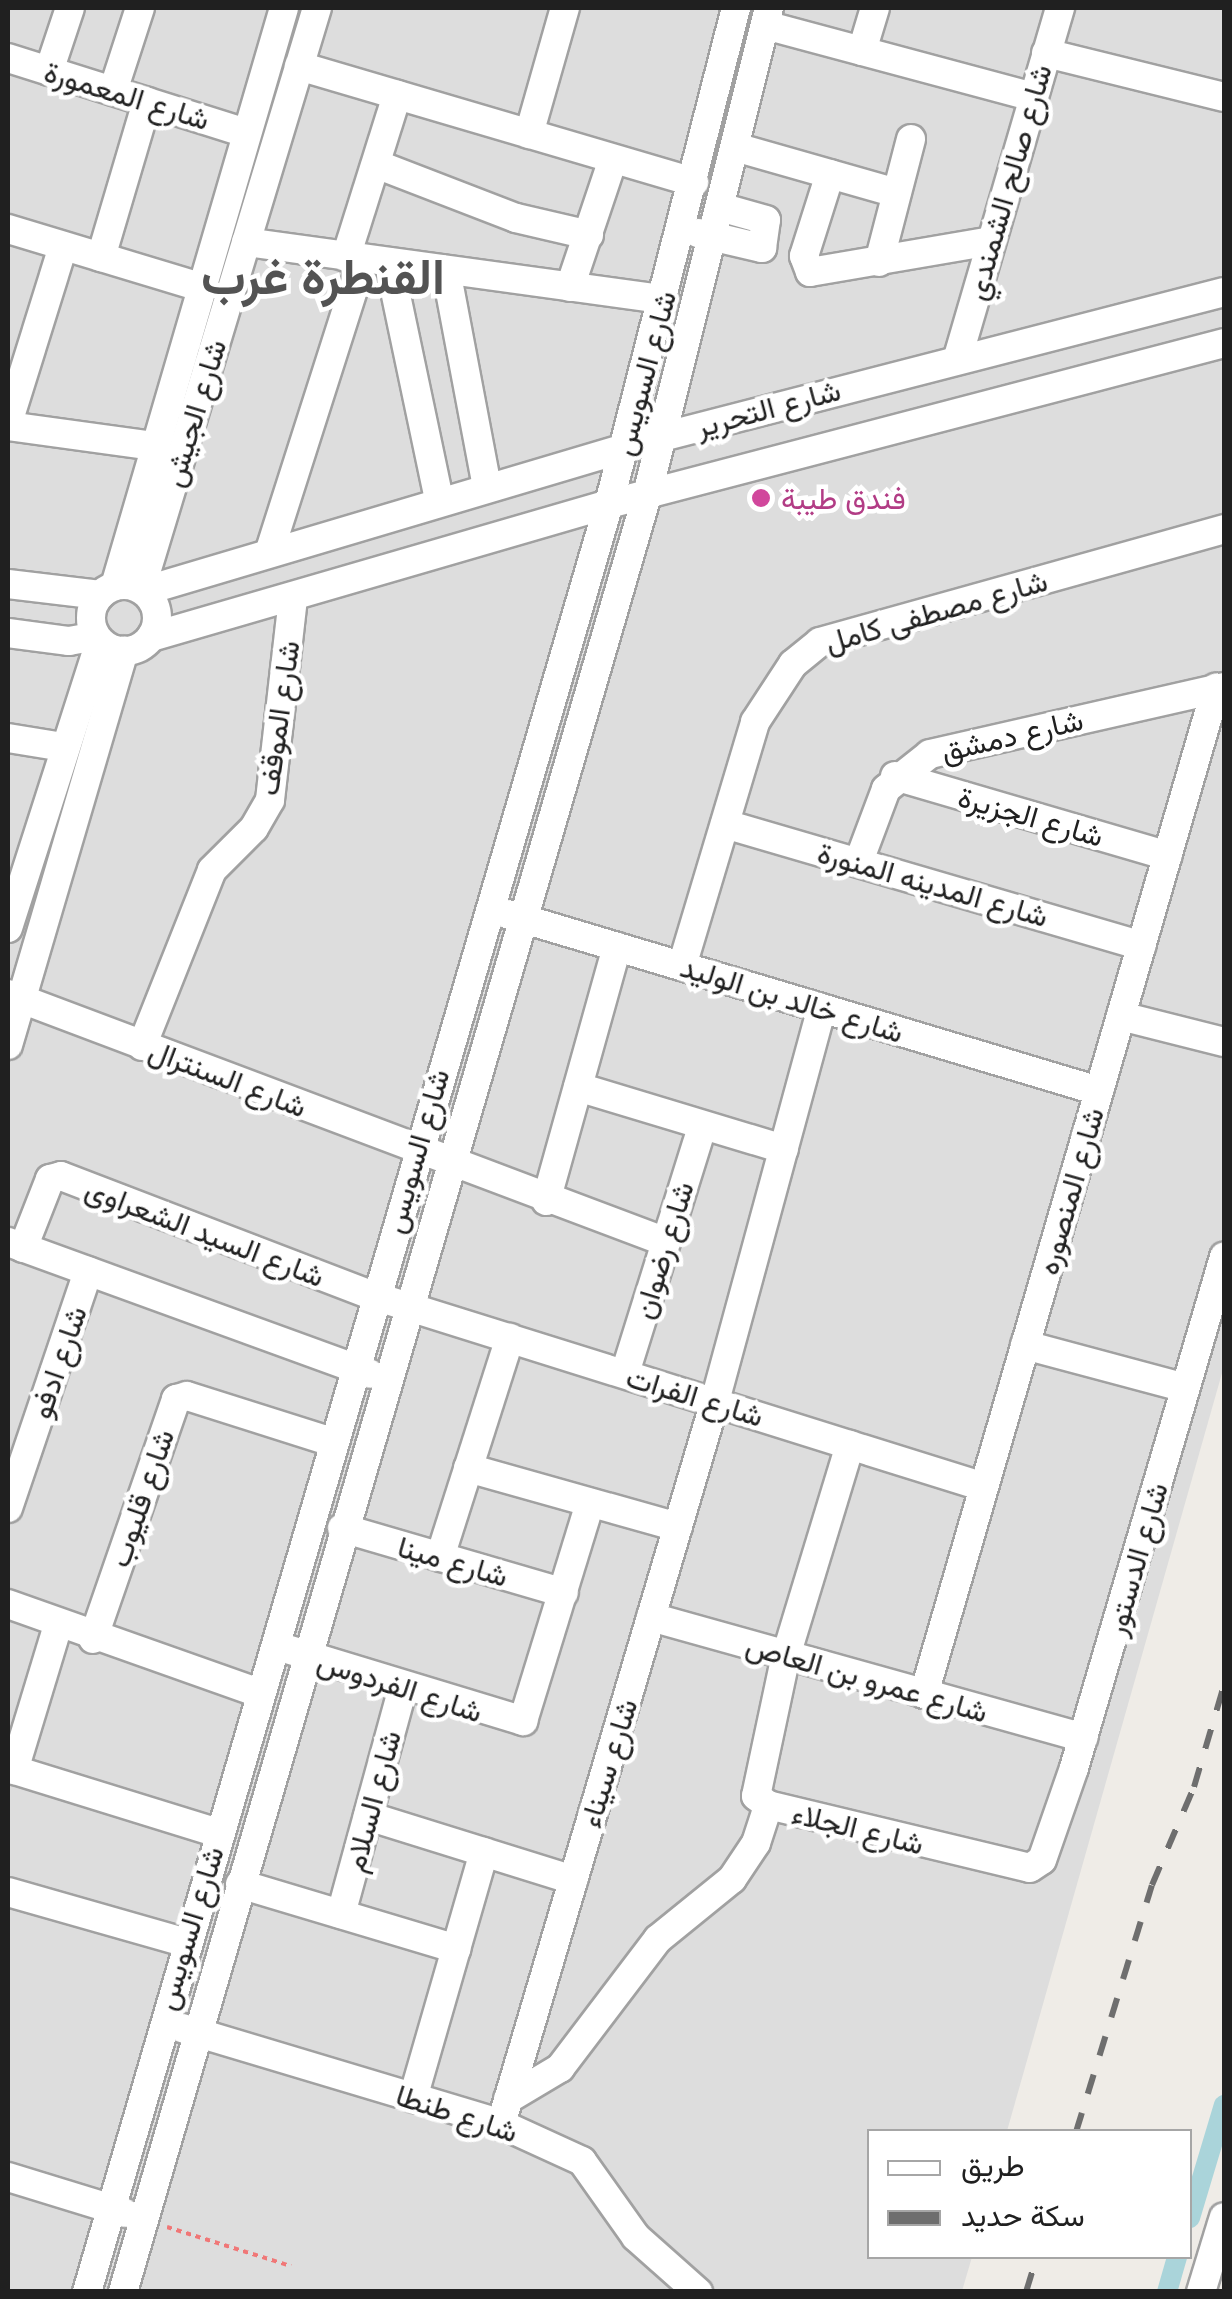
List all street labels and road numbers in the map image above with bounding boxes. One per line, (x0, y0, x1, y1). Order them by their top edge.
street label: شارع المعمورة (40, 53, 214, 137)
street label: شارع صالح الشمندي (957, 60, 1059, 304)
street label: شارع السويس (605, 287, 683, 459)
street label: شارع الجيش (155, 335, 233, 491)
street label: شارع التحرير (692, 371, 844, 445)
street label: شارع مصطفى كامل (821, 562, 1051, 660)
street label: شارع الموقف (249, 638, 307, 798)
street label: شارع دمشق (938, 701, 1086, 769)
street label: شارع الجزيرة (954, 778, 1108, 854)
street label: شارع المدينه المنورة (814, 834, 1052, 934)
street label: شارع خالد بن الوليد (676, 948, 908, 1050)
street label: شارع السنترال (144, 1032, 312, 1124)
street label: شارع السويس (375, 1065, 457, 1237)
street label: شارع المنصوره (1029, 1103, 1111, 1279)
street label: شارع السيد الشعراوى (81, 1170, 329, 1294)
street label: شارع رضوان (625, 1177, 701, 1323)
street label: شارع ادفو (22, 1301, 94, 1423)
street label: شارع الفرات (622, 1358, 768, 1434)
street label: شارع قليوب (101, 1424, 181, 1572)
street label: شارع الدستور (1097, 1478, 1175, 1640)
street label: شارع مينا (394, 1528, 512, 1594)
street label: شارع عمرو بن العاص (742, 1626, 992, 1730)
street label: شارع الفردوس (313, 1642, 487, 1730)
street label: شارع سيناء (571, 1694, 645, 1832)
street label: شارع السلام (336, 1726, 408, 1876)
street label: شارع الجلاء (788, 1794, 928, 1862)
street label: شارع السويس (147, 1842, 231, 2014)
street label: شارع طنطا (392, 2076, 522, 2150)

